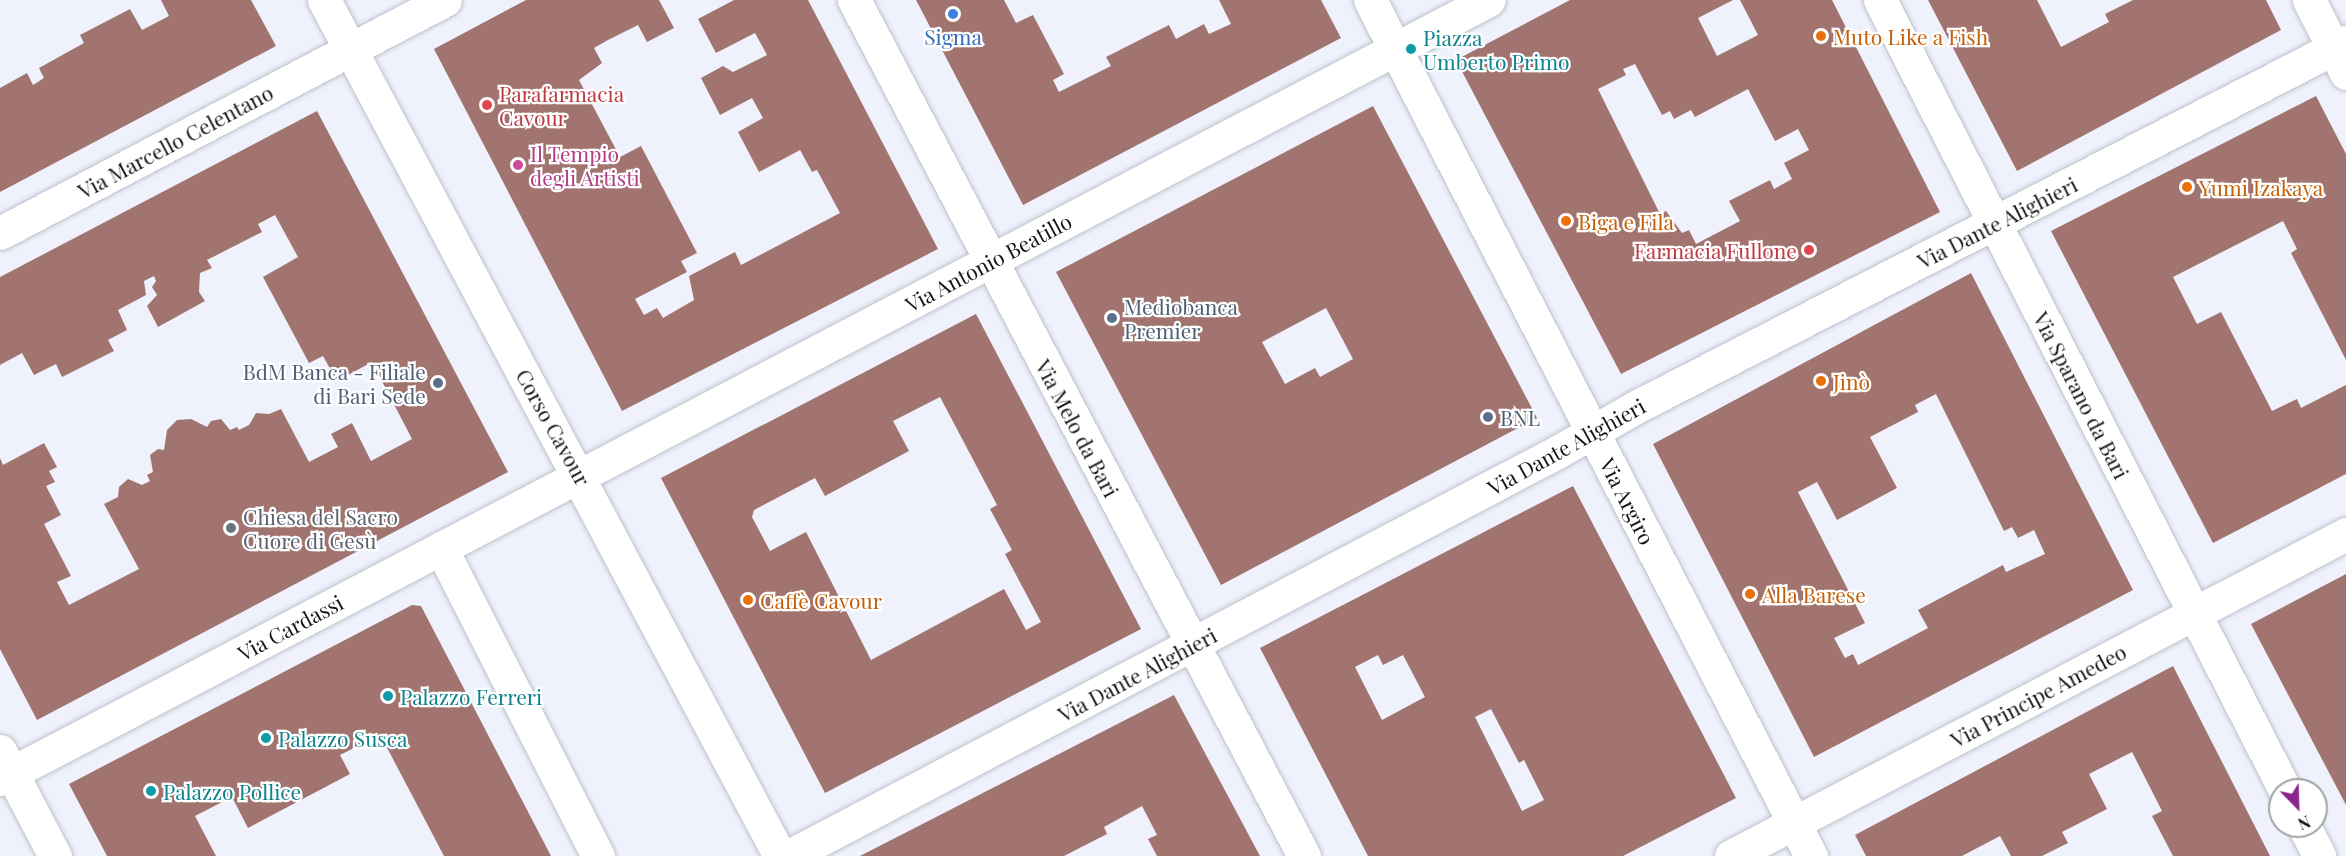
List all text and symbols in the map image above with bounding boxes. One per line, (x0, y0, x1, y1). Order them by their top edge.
marker: Sigma (946, 7, 960, 21)
place label: Sigma (924, 23, 982, 49)
place label: Muto Like a Fish (1833, 23, 1988, 49)
place label: Piazza Umberto Primo (1423, 24, 1570, 74)
marker: Muto Like a Fish (1814, 29, 1828, 43)
marker: Piazza Umberto Primo (1404, 42, 1418, 56)
street label: Via Marcello Celentano (73, 79, 277, 203)
place label: Parafarmacia Cavour (499, 80, 624, 130)
marker: Parafarmacia Cavour (480, 98, 494, 112)
place label: Il Tempio degli Artisti (530, 140, 640, 190)
marker: Il Tempio degli Artisti (511, 158, 525, 172)
street label: Via Dante Alighieri (1912, 171, 2082, 273)
place label: Yumi Izakaya (2199, 174, 2323, 200)
marker: Yumi Izakaya (2180, 180, 2194, 194)
street label: Via Antonio Beatillo (900, 207, 1076, 317)
place label: Biga e Fila (1578, 208, 1674, 234)
marker: Biga e Fila (1559, 214, 1573, 228)
place label: Farmacia Fullone (1634, 237, 1797, 263)
marker: Farmacia Fullone (1802, 243, 1816, 257)
place label: Mediobanca Premier (1124, 293, 1238, 343)
street label: Via Sparano da Bari (2029, 307, 2135, 483)
marker: Mediobanca Premier (1105, 311, 1119, 325)
street label: Via Melo da Bari (1031, 355, 1125, 501)
place label: BdM Banca - Filiale di Bari Sede (242, 358, 426, 408)
street label: Corso Cavour (512, 364, 596, 490)
place label: Jinò (1833, 368, 1870, 394)
marker: Jinò (1814, 374, 1828, 388)
marker: BdM Banca - Filiale di Bari Sede (431, 376, 445, 390)
street label: Via Dante Alighieri (1483, 392, 1649, 500)
place label: BNL (1500, 404, 1540, 430)
marker: BNL (1481, 410, 1495, 424)
street label: Via Argiro (1595, 453, 1661, 549)
place label: Chiesa del Sacro Cuore di Gesù (243, 503, 398, 553)
marker: Chiesa del Sacro Cuore di Gesù (224, 521, 238, 535)
place label: Alla Barese (1762, 581, 1866, 607)
place label: Caffè Cavour (760, 587, 882, 613)
marker: Alla Barese (1743, 587, 1757, 601)
street label: Via Cardassi (233, 589, 347, 665)
marker: Caffè Cavour (741, 593, 755, 607)
street label: Via Dante Alighieri (1053, 621, 1221, 727)
street label: Via Principe Amedeo (1946, 638, 2130, 752)
place label: Palazzo Ferreri (400, 683, 542, 709)
marker: Palazzo Ferreri (381, 689, 395, 703)
place label: Palazzo Susca (278, 725, 407, 751)
marker: Palazzo Susca (259, 731, 273, 745)
place label: Palazzo Pollice (163, 778, 301, 804)
north arrow (2268, 778, 2328, 838)
marker: Palazzo Pollice (144, 784, 158, 798)
text: N (2295, 811, 2314, 835)

